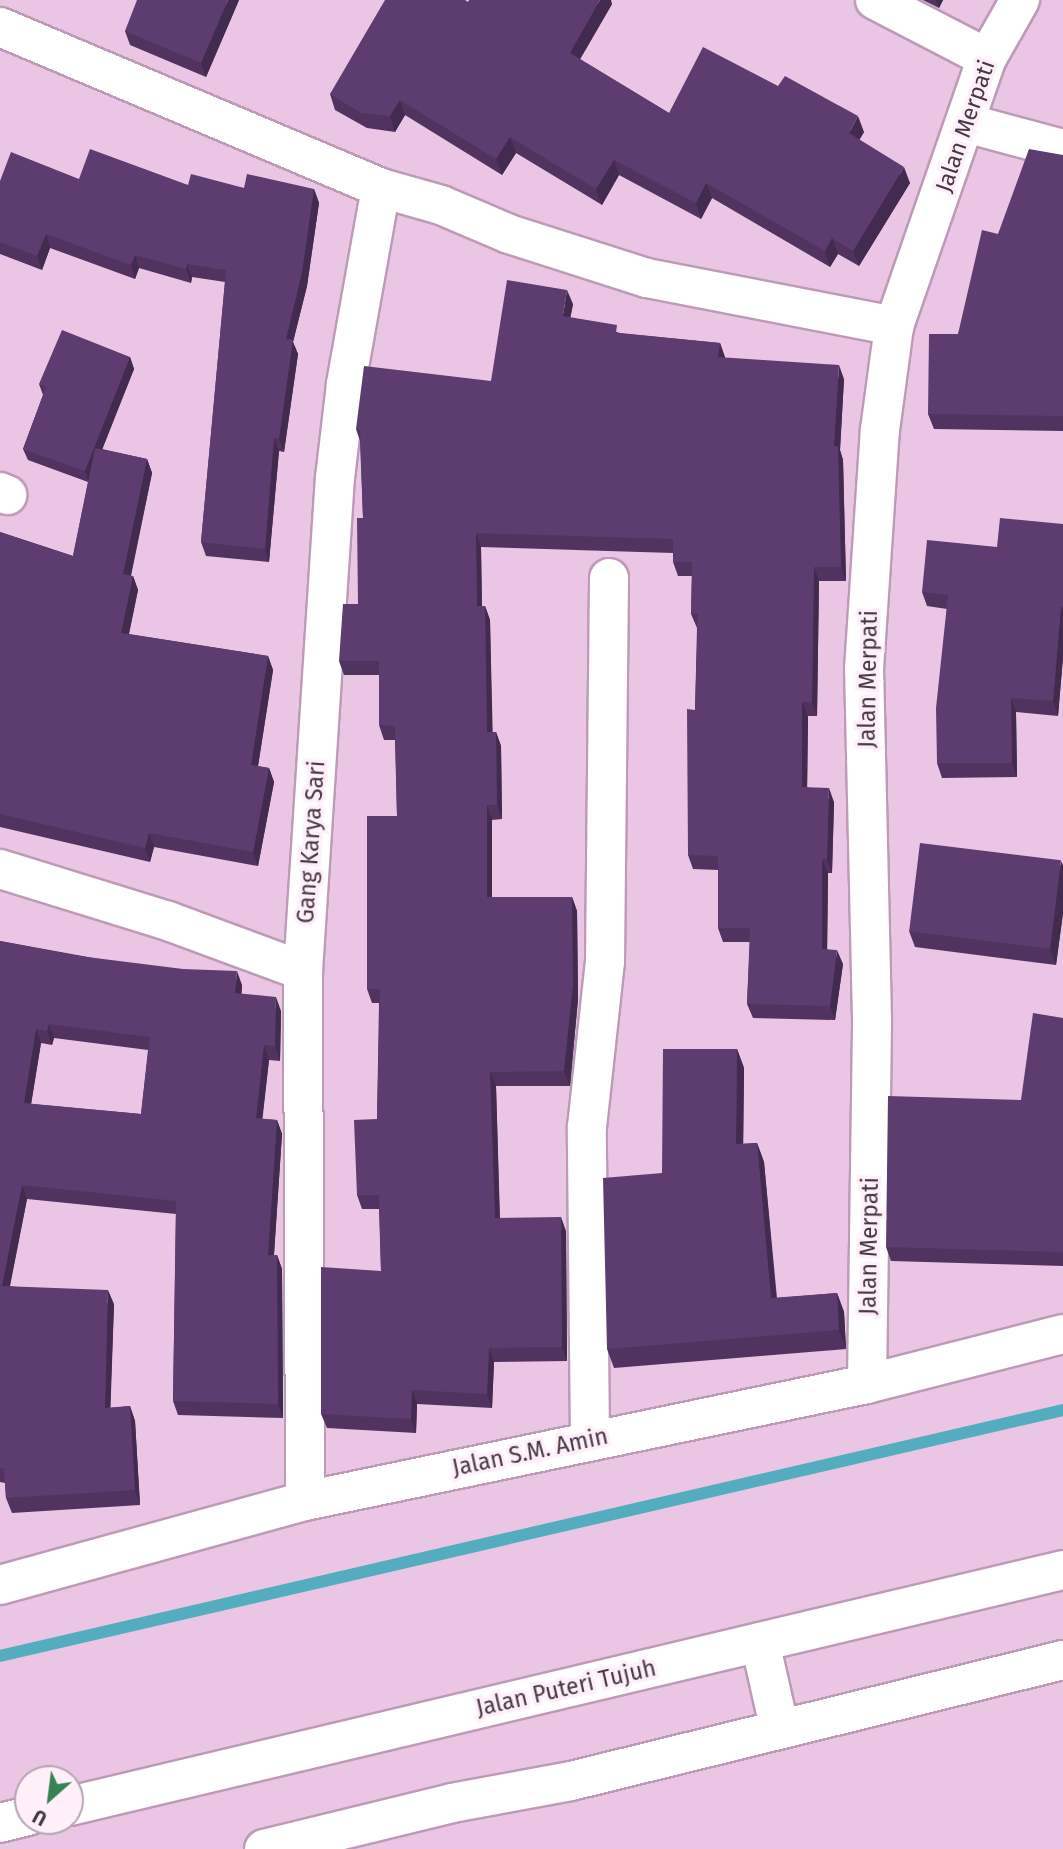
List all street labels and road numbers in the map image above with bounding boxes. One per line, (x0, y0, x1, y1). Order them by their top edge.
street label: Jalan Merpati (929, 56, 1001, 196)
street label: Jalan Merpati (853, 610, 883, 748)
street label: Gang Karya Sari (292, 760, 330, 924)
street label: Jalan Merpati (854, 1177, 884, 1315)
street label: Jalan S.M. Amin (450, 1422, 610, 1482)
street label: Jalan Puteri Tujuh (473, 1654, 659, 1722)

